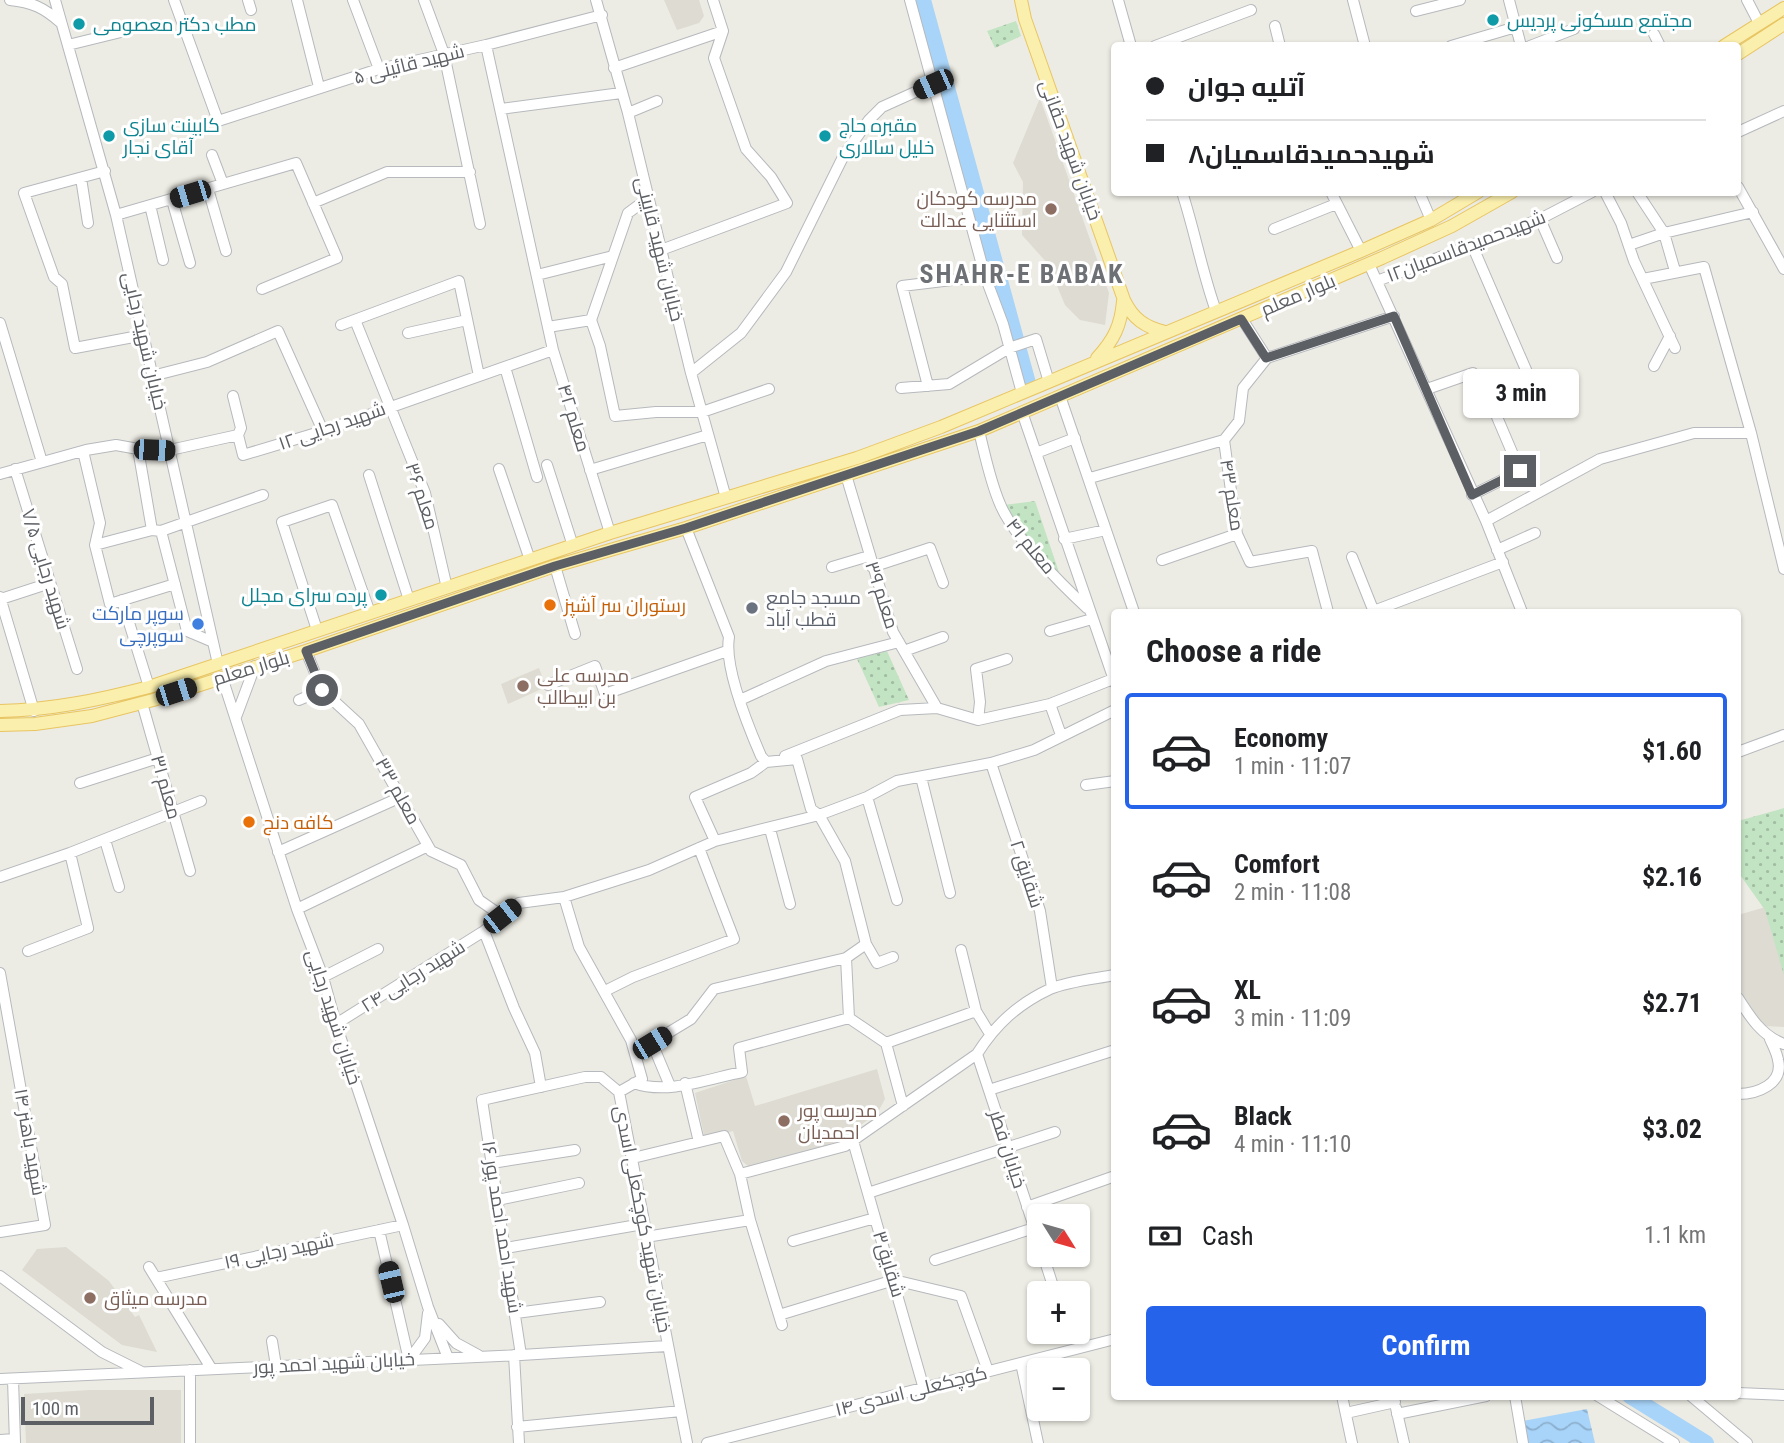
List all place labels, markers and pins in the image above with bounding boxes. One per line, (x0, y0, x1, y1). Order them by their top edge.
place label: مجتمع مسکونی پردیس (1507, 9, 1692, 34)
marker: مجتمع مسکونی پردیس (1485, 12, 1501, 28)
place label: مطب دکتر معصومی (93, 13, 256, 36)
marker: مطب دکتر معصومی (71, 16, 87, 32)
place label: کابینت سازی آقای نجار (122, 114, 220, 159)
place label: مقبره حاج خلیل سالاری (839, 114, 934, 159)
marker: کابینت سازی آقای نجار (101, 128, 117, 144)
marker: مقبره حاج خلیل سالاری (817, 128, 833, 144)
place label: مدرسه کودکان استثنایی عدالت (916, 187, 1037, 232)
marker: مدرسه کودکان استثنایی عدالت (1043, 201, 1059, 217)
place label: پرده سرای مجلل (241, 584, 367, 608)
place label: مسجد جامع قطب آباد (766, 586, 861, 631)
marker: پرده سرای مجلل (373, 587, 389, 603)
place label: رستوران سر آشپز (563, 594, 686, 618)
marker: رستوران سر آشپز (542, 597, 558, 613)
marker: مسجد جامع قطب آباد (744, 600, 760, 616)
place label: سوپر مارکت سوپرچی (92, 602, 184, 648)
marker: سوپر مارکت سوپرچی (190, 616, 206, 632)
place label: مدرسه علی بن ابیطالب (537, 664, 629, 709)
marker: مدرسه علی بن ابیطالب (515, 678, 531, 694)
place label: کافه دنج (263, 811, 334, 836)
marker: کافه دنج (241, 814, 257, 830)
place label: مدرسه پور احمدیان (797, 1099, 877, 1144)
marker: مدرسه پور احمدیان (776, 1113, 792, 1129)
place label: مدرسه میثاق (104, 1287, 208, 1311)
marker: مدرسه میثاق (82, 1290, 98, 1306)

